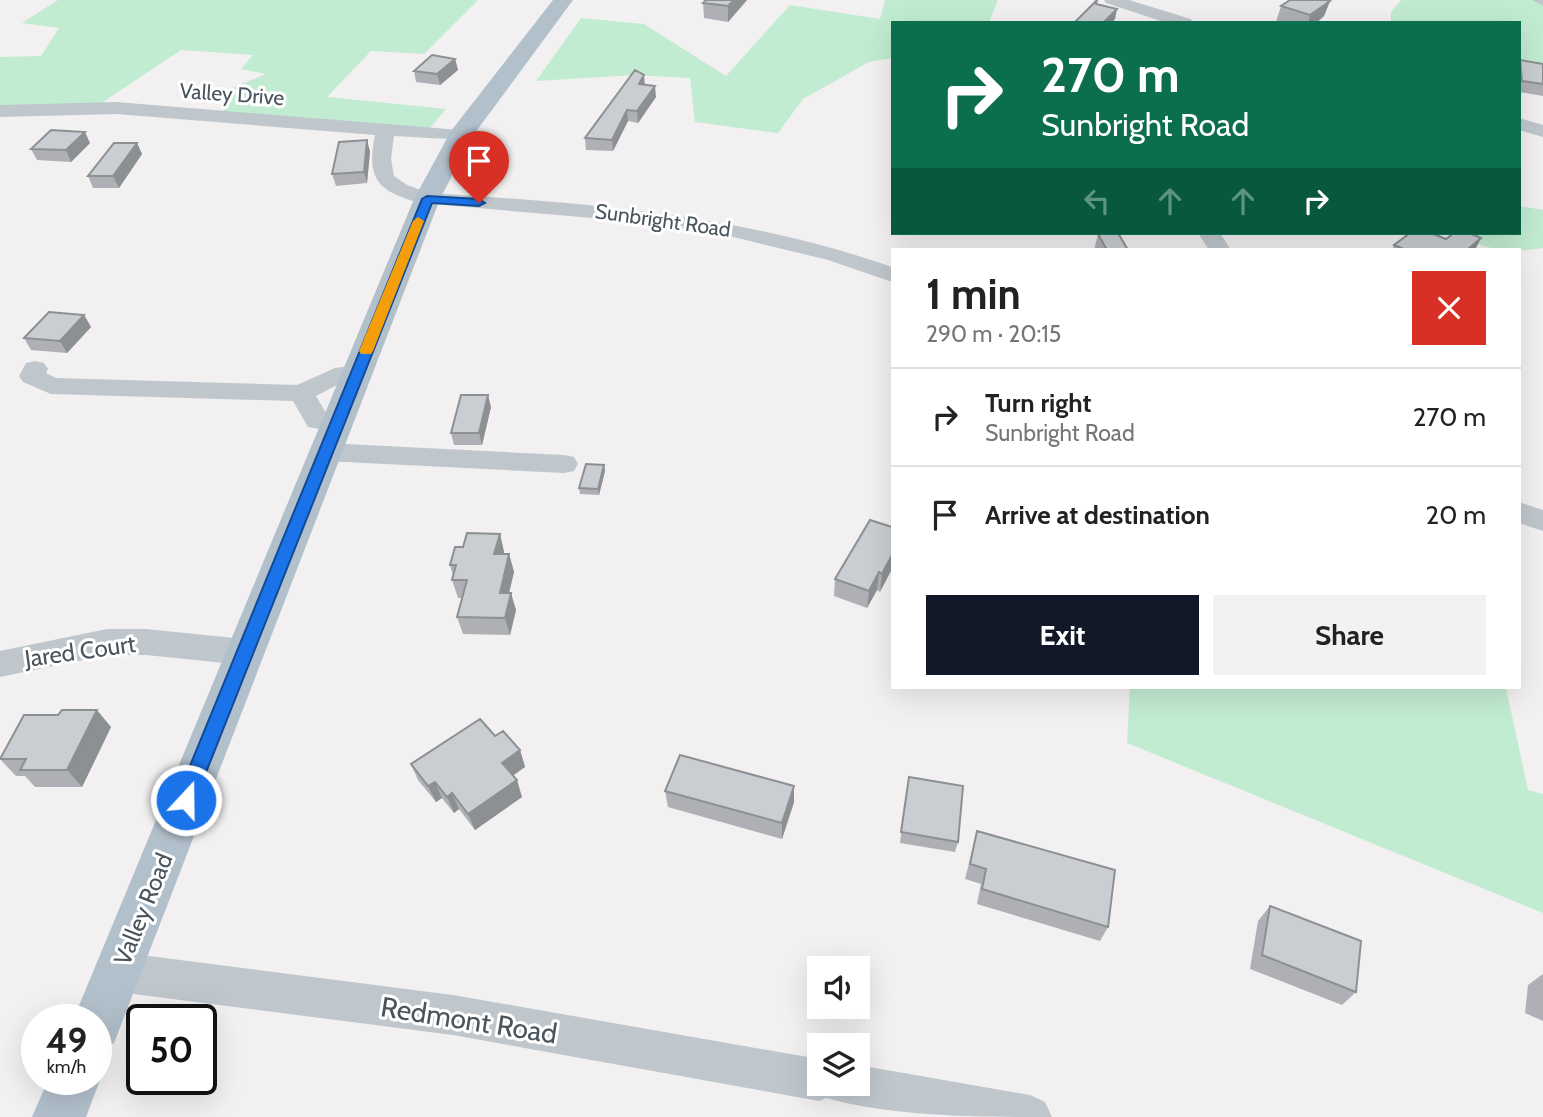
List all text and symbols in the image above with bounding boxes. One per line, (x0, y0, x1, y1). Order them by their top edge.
text: 270 m (1041, 45, 1180, 104)
icon: right (926, 49, 1017, 140)
street label: Valley Drive (179, 78, 285, 110)
text: Sunbright Road (1041, 105, 1249, 144)
pin (449, 131, 509, 203)
icon: arrive (460, 142, 498, 180)
icon: left (1078, 182, 1116, 220)
icon: ahead (1151, 182, 1189, 220)
icon: ahead (1224, 182, 1262, 220)
icon: right (1297, 182, 1335, 220)
street label: Sunbright Road (594, 198, 732, 242)
text: 1 min (926, 268, 1021, 320)
button: close (1412, 271, 1486, 345)
text: 290 m · 20:15 (926, 320, 1061, 348)
text: Turn right (985, 387, 1091, 419)
icon: right (926, 398, 964, 436)
text: 270 m (1413, 401, 1486, 433)
text: Sunbright Road (985, 419, 1135, 447)
icon: arrive (926, 496, 964, 534)
text: Arrive at destination (985, 499, 1210, 531)
text: 20 m (1426, 499, 1486, 531)
button: Exit (926, 595, 1199, 675)
button: Share (1213, 595, 1486, 675)
street label: Jared Court (22, 629, 137, 673)
position arrow (149, 763, 223, 837)
street label: Valley Road (107, 849, 179, 969)
map controls (807, 956, 870, 1096)
button: sound (807, 956, 870, 1019)
street label: Redmont Road (378, 989, 560, 1051)
speed limit sign: 50 (126, 1004, 217, 1095)
text: 49 (46, 1019, 87, 1062)
button: layers (807, 1033, 870, 1096)
text: km/h (47, 1056, 86, 1078)

